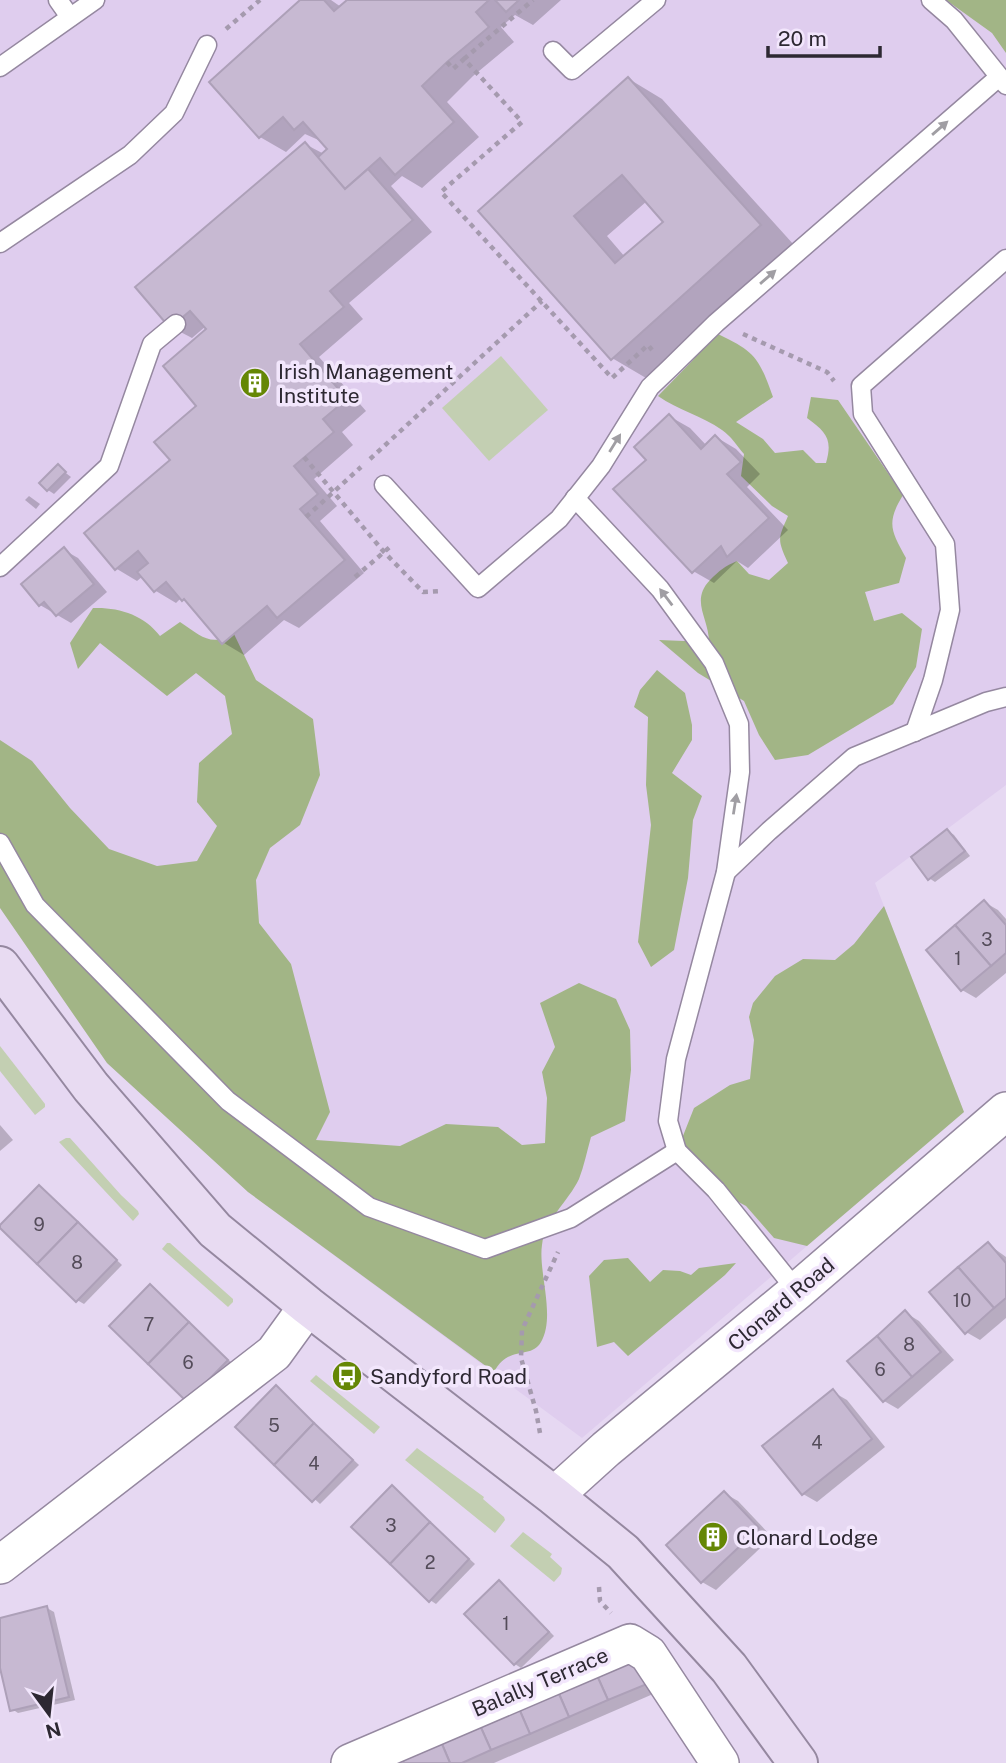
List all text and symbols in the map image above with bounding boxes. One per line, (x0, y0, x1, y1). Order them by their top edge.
scale bar (768, 14, 880, 58)
text: 20 m (778, 26, 827, 51)
one-way arrow (931, 120, 949, 136)
one-way arrow (760, 270, 777, 285)
place label: Irish Management Institute (278, 359, 454, 408)
building icon: Irish Management Institute (238, 366, 272, 400)
one-way arrow (609, 434, 622, 453)
one-way arrow (659, 588, 673, 607)
one-way arrow (730, 793, 741, 815)
house number: 3 (981, 929, 993, 950)
house number: 1 (954, 948, 962, 969)
house number: 9 (33, 1214, 45, 1235)
house number: 8 (71, 1252, 83, 1273)
street label: Clonard Road (723, 1252, 839, 1356)
house number: 10 (953, 1290, 971, 1311)
house number: 7 (144, 1314, 154, 1335)
house number: 8 (903, 1334, 915, 1355)
house number: 6 (182, 1352, 194, 1373)
bus stop icon: Sandyford Road (330, 1359, 364, 1393)
house number: 6 (874, 1359, 886, 1380)
place label: Sandyford Road (370, 1364, 527, 1389)
house number: 5 (268, 1415, 280, 1436)
house number: 4 (811, 1432, 823, 1453)
house number: 4 (308, 1453, 320, 1474)
house number: 3 (385, 1515, 397, 1536)
building icon: Clonard Lodge (696, 1520, 730, 1554)
place label: Clonard Lodge (736, 1525, 878, 1550)
house number: 2 (425, 1552, 435, 1573)
house number: 1 (502, 1613, 510, 1634)
street label: Balally Terrace (468, 1642, 612, 1722)
north arrow (14, 1679, 84, 1749)
text: N (43, 1718, 63, 1743)

